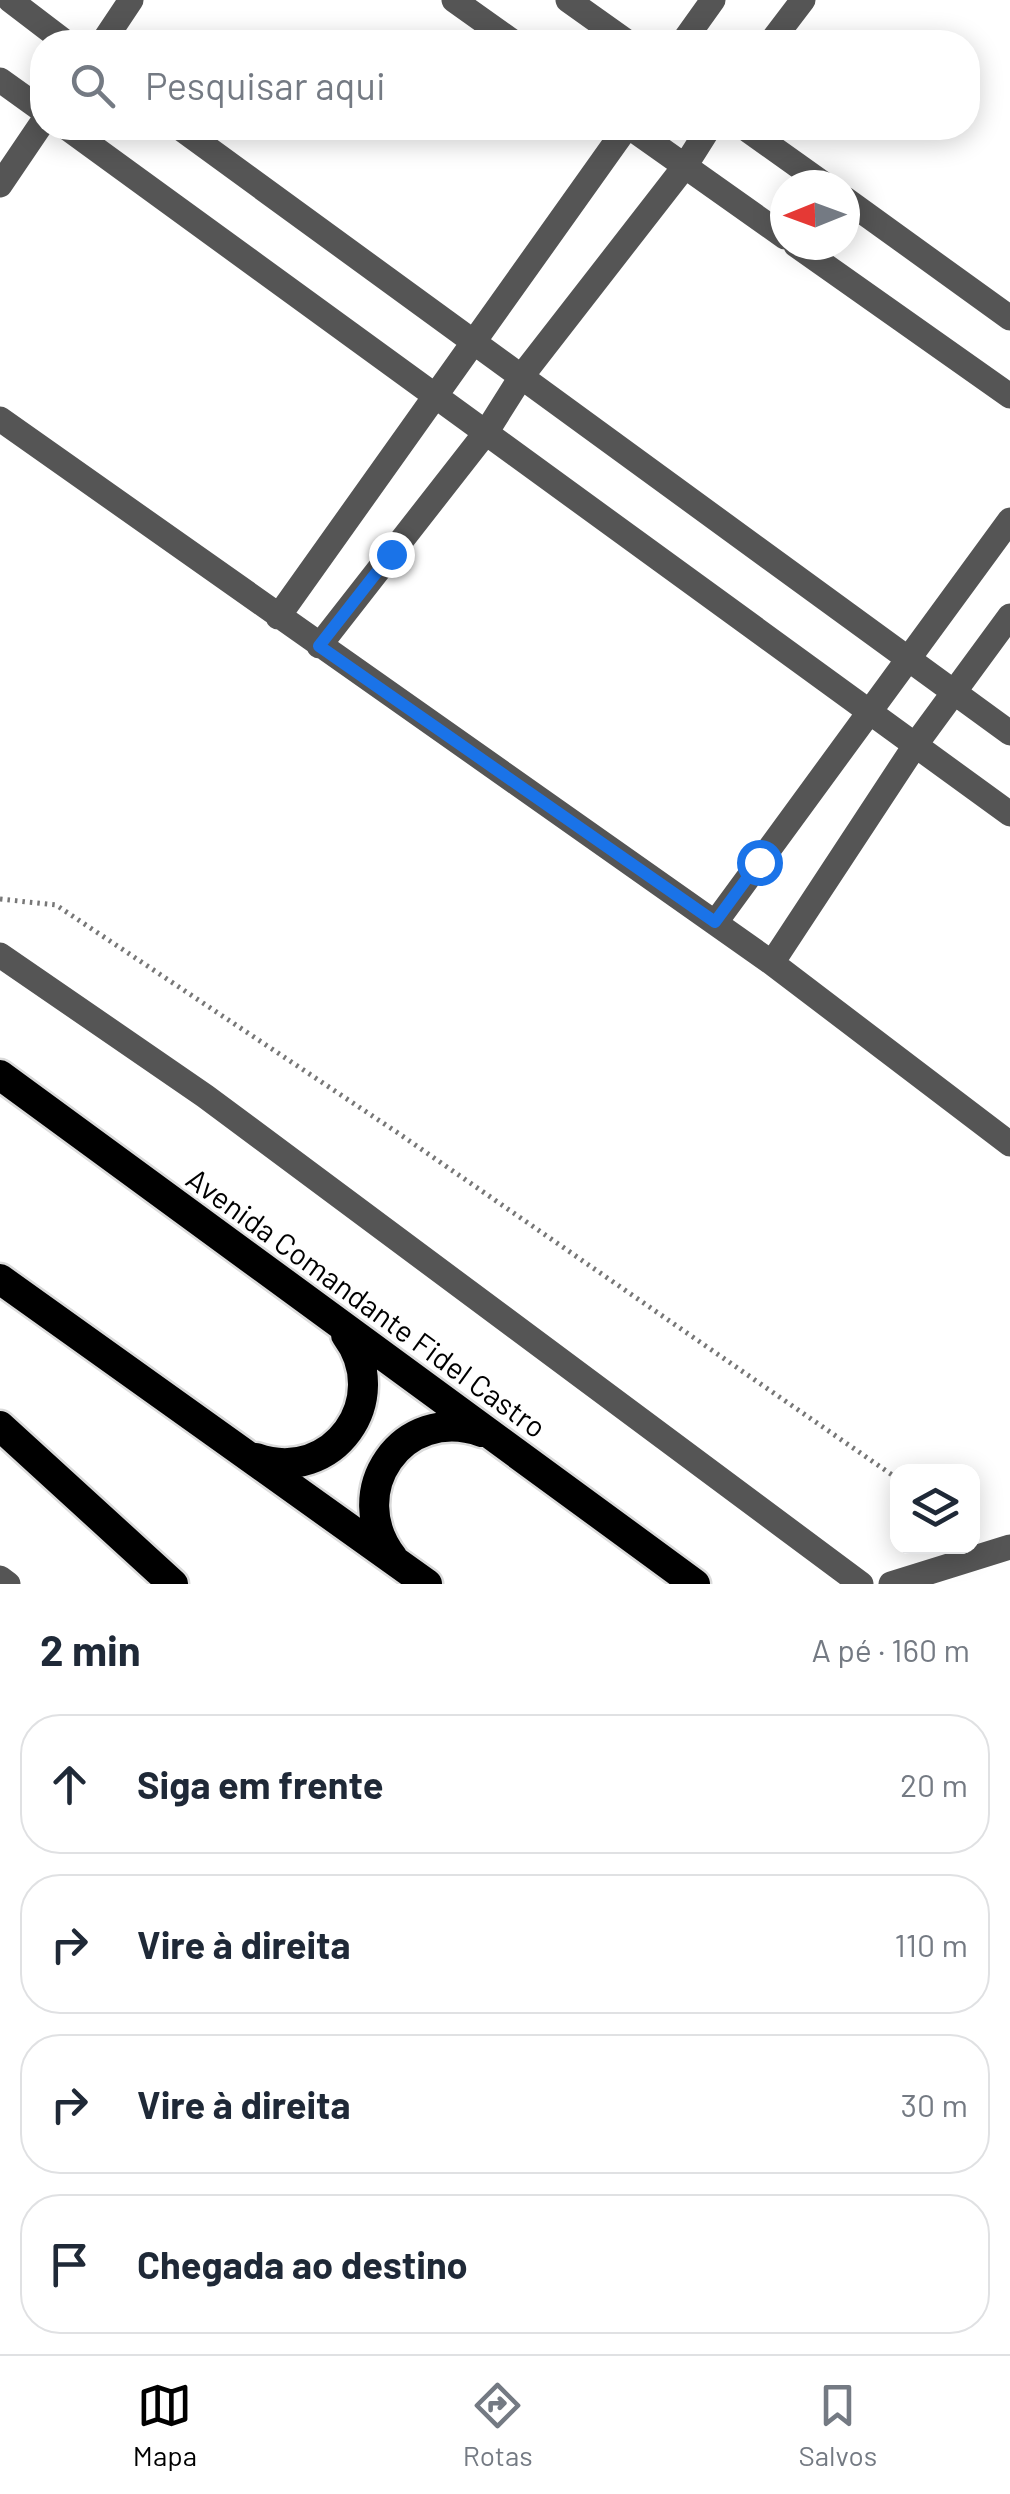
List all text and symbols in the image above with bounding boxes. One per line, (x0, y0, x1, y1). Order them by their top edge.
search box (30, 30, 980, 140)
icon: search (65, 58, 120, 113)
text: Pesquisar aqui (145, 62, 386, 108)
north arrow (770, 170, 860, 260)
route end (369, 532, 415, 578)
route start (737, 840, 783, 886)
street label: Avenida Comandante Fidel Castro (180, 1159, 554, 1445)
map controls (890, 1464, 980, 1554)
button: layers (890, 1464, 980, 1554)
text: 2 min (40, 1624, 141, 1674)
text: A pé · 160 m (812, 1630, 970, 1668)
icon: ahead (42, 1757, 97, 1812)
text: Siga em frente (137, 1761, 383, 1807)
text: 20 m (900, 1765, 968, 1803)
icon: right (42, 1917, 97, 1972)
text: Vire à direita (137, 1921, 351, 1967)
text: 110 m (895, 1925, 968, 1963)
icon: right (42, 2077, 97, 2132)
text: Vire à direita (137, 2081, 351, 2127)
text: 30 m (901, 2085, 968, 2123)
icon: arrive (42, 2237, 97, 2292)
text: Chegada ao destino (137, 2241, 468, 2287)
tab: Mapa (133, 2378, 197, 2472)
tab: Rotas (463, 2378, 533, 2472)
tab: Salvos (799, 2378, 877, 2472)

